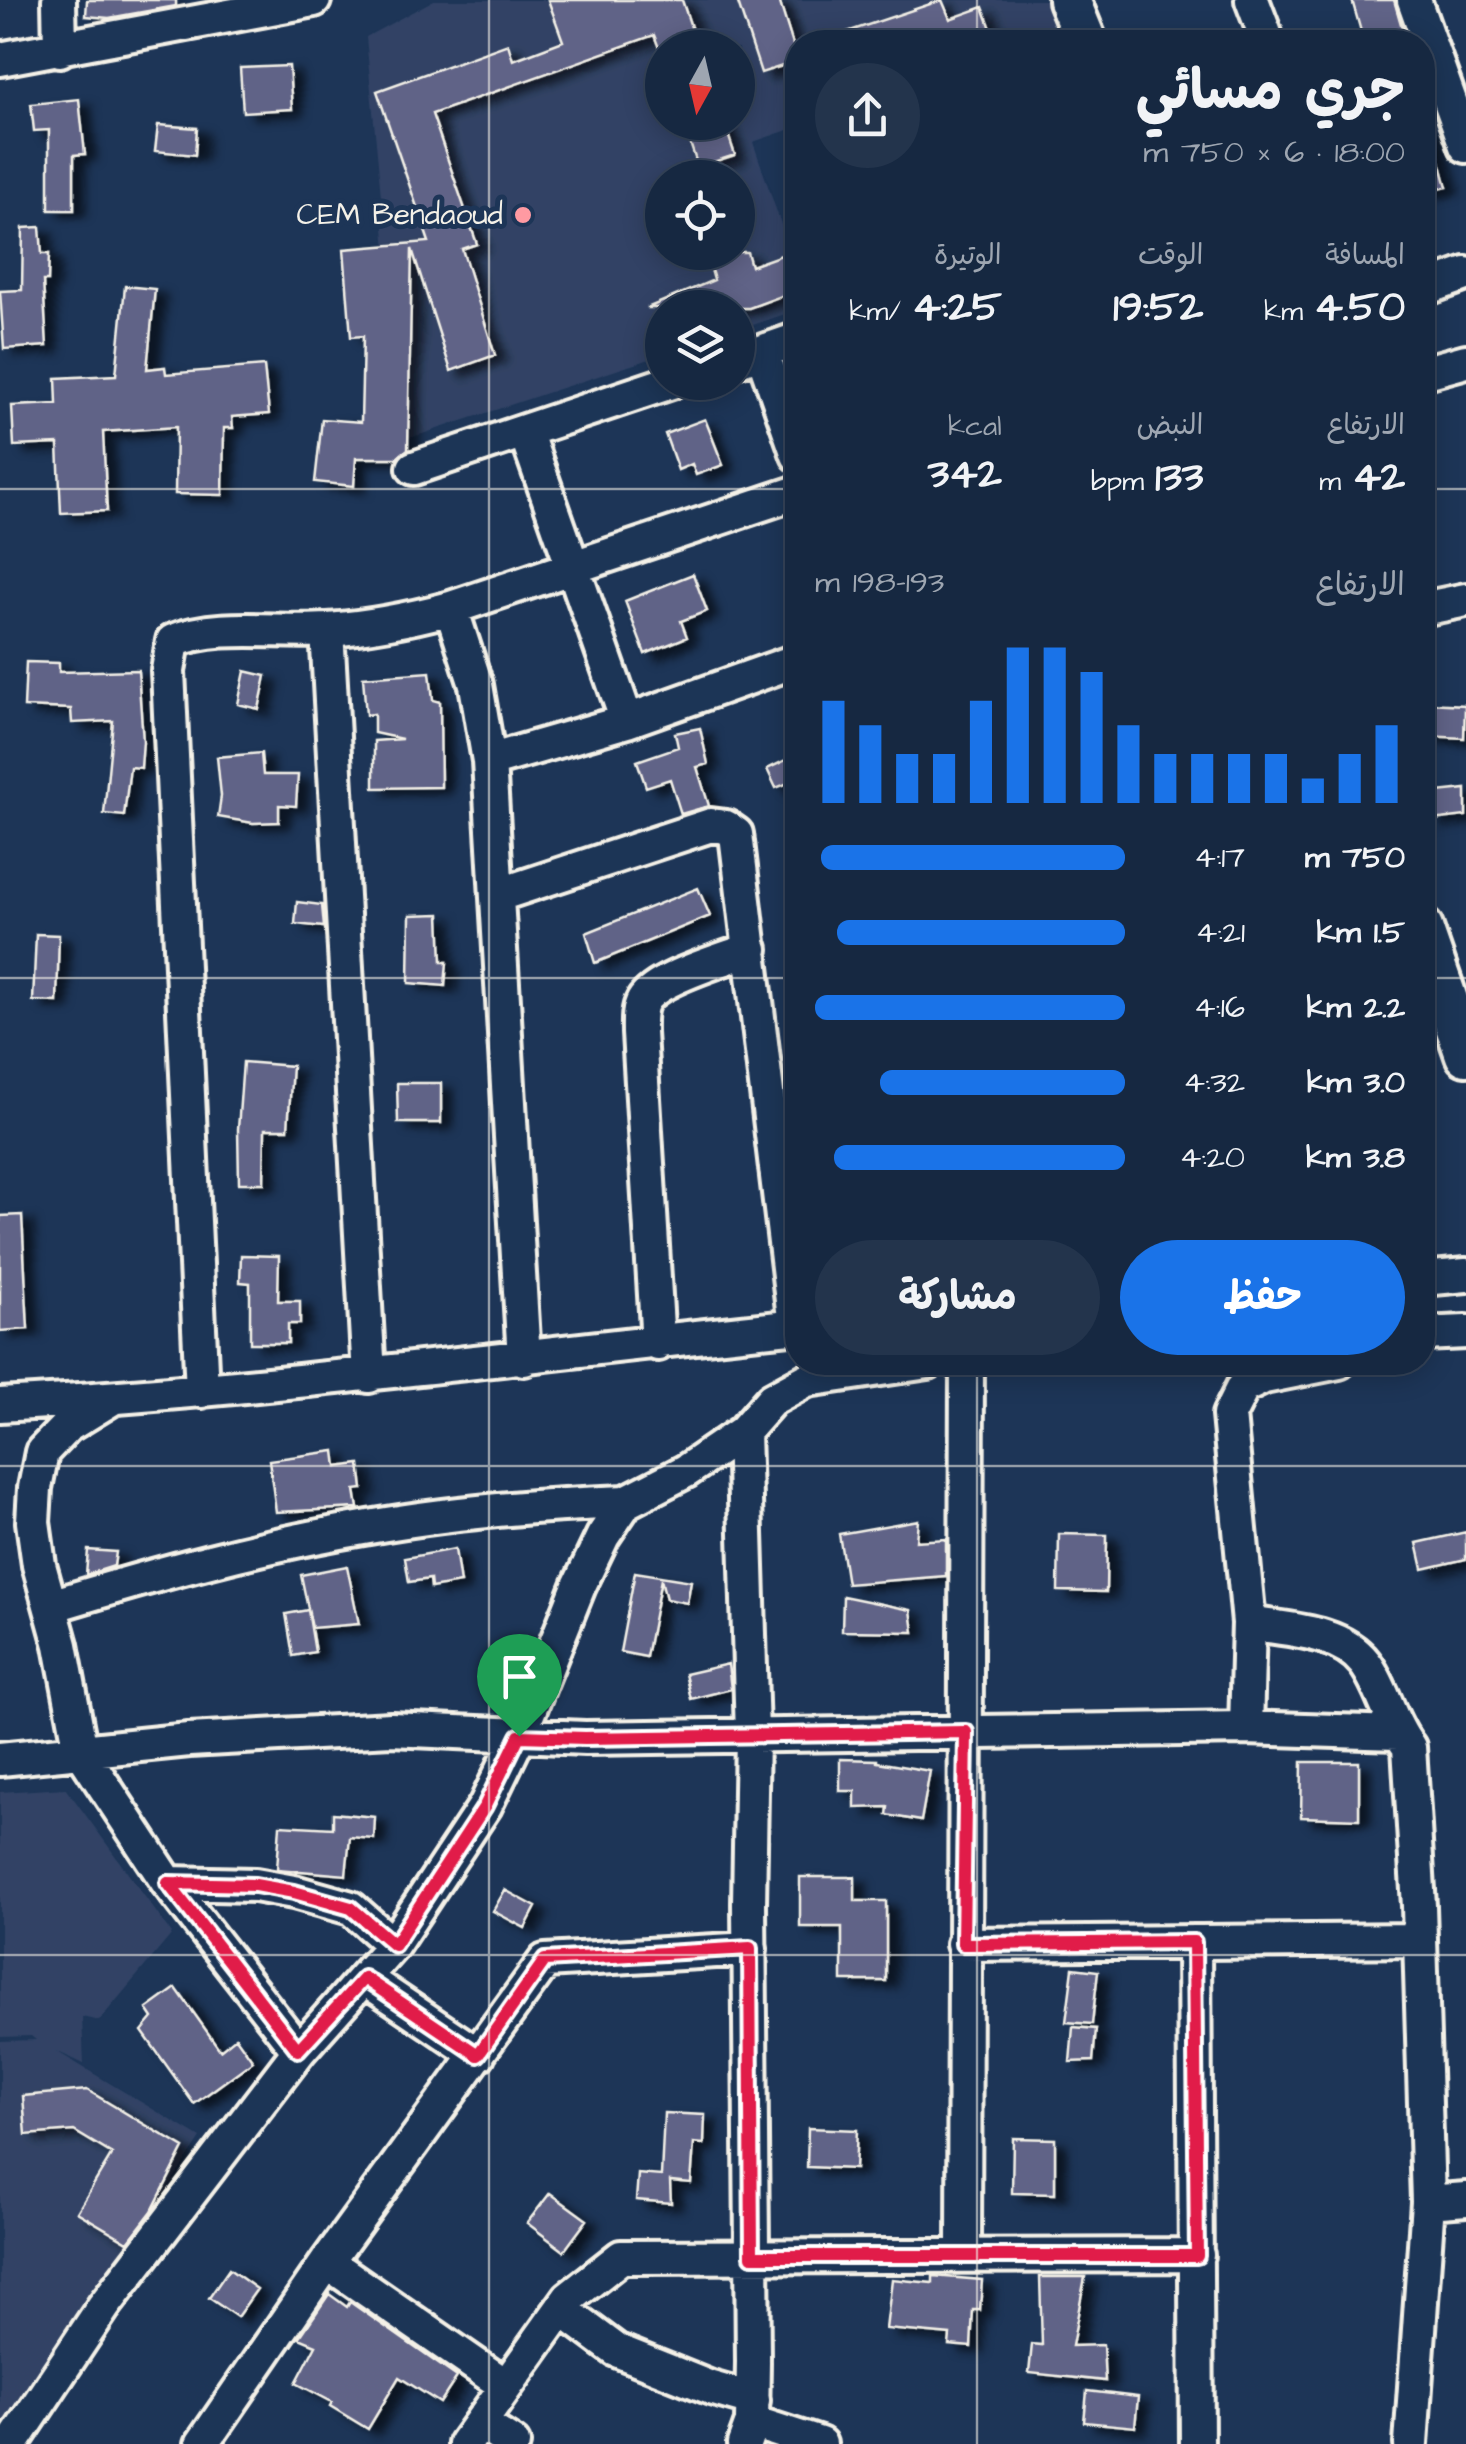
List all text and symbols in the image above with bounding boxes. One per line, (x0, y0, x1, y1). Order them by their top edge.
north arrow (645, 30, 755, 140)
map controls (645, 30, 755, 400)
text: جري مسائي (1136, 54, 1405, 130)
button: share (815, 63, 920, 168)
text: 18:00 · 6 × 750 m (1143, 130, 1405, 175)
button: locate (645, 160, 755, 270)
place label: CEM Bendaoud (296, 194, 503, 236)
marker: CEM Bendaoud (512, 204, 534, 226)
text: الوتيرة (934, 236, 1002, 275)
text: الوقت (1138, 236, 1203, 275)
text: المسافة (1325, 236, 1405, 275)
text: 4:25 (912, 279, 1002, 337)
text: 19:52 (1113, 279, 1203, 337)
text: 4.50 (1314, 279, 1405, 337)
button: layers (645, 290, 755, 400)
text: /km (849, 292, 912, 331)
text: km (1264, 292, 1314, 331)
text: النبض (1136, 406, 1203, 445)
text: الارتفاع (1326, 406, 1405, 445)
text: kcal (948, 407, 1002, 446)
text: 342 (928, 446, 1002, 504)
text: 133 (1155, 449, 1203, 507)
text: 42 (1352, 449, 1405, 507)
text: bpm (1091, 462, 1155, 501)
text: m (1319, 462, 1352, 501)
text: 193–198 m (815, 560, 944, 605)
text: الارتفاع (1315, 563, 1405, 608)
text: 4:17 (1194, 835, 1245, 880)
text: 750 m (1305, 835, 1405, 880)
text: 4:21 (1195, 910, 1245, 955)
text: 1.5 km (1316, 910, 1405, 955)
text: 4:16 (1194, 985, 1245, 1030)
text: 2.2 km (1307, 985, 1405, 1030)
text: 4:32 (1183, 1060, 1245, 1105)
text: 3.0 km (1307, 1060, 1405, 1105)
text: 4:20 (1179, 1135, 1245, 1180)
text: 3.8 km (1306, 1135, 1405, 1180)
button: مشاركة (815, 1240, 1100, 1355)
button: حفظ (1120, 1240, 1405, 1355)
pin (477, 1634, 562, 1737)
icon: arrive (492, 1649, 547, 1704)

